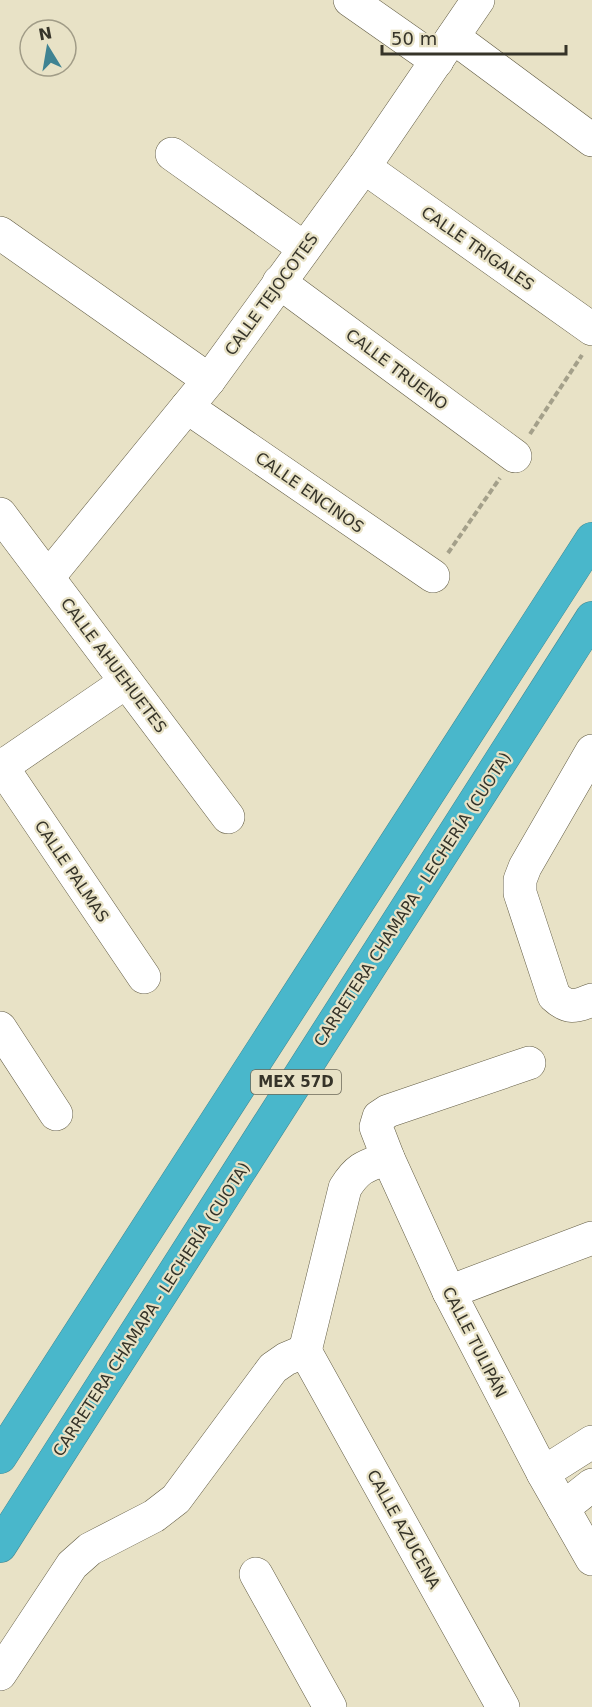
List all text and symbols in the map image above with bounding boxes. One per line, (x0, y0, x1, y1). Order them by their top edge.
north arrow (18, 18, 78, 78)
scale bar (382, 18, 566, 56)
text: N (37, 23, 54, 44)
text: 50 m (391, 28, 437, 49)
street label: CALLE TRIGALES (418, 202, 538, 294)
street label: CALLE TEJOCOTES (221, 230, 322, 359)
street label: CALLE TRUENO (342, 325, 451, 414)
street label: CALLE ENCINOS (252, 448, 368, 537)
street label: CALLE AHUEHUETES (57, 594, 170, 736)
street label: CARRETERA CHAMAPA - LECHERÍA (CUOTA) (310, 749, 515, 1050)
street label: CALLE PALMAS (31, 817, 113, 926)
road number: MEX 57D (251, 1070, 341, 1094)
street label: CARRETERA CHAMAPA - LECHERÍA (CUOTA) (49, 1159, 254, 1460)
street label: CALLE TULIPÁN (438, 1284, 511, 1401)
street label: CALLE AZUCENA (363, 1466, 444, 1592)

